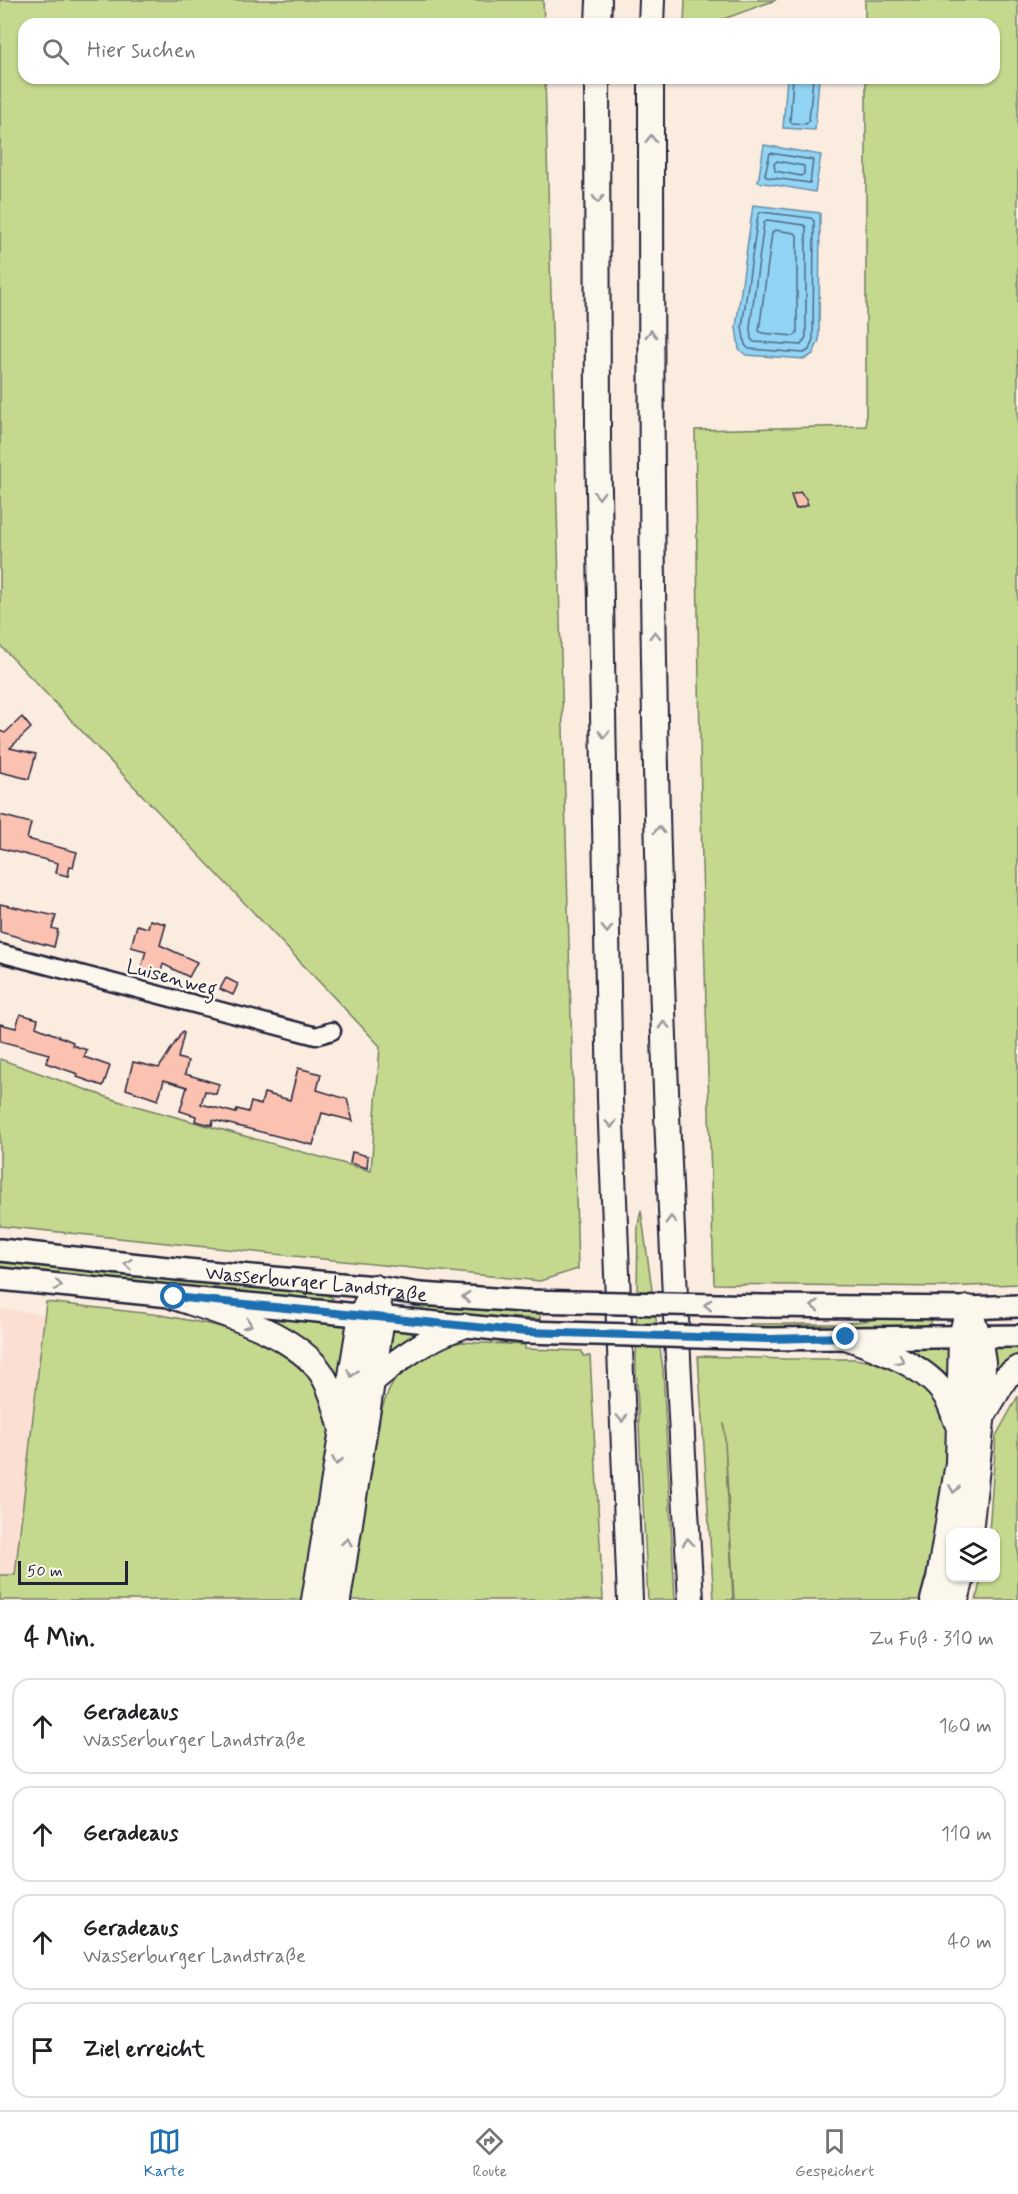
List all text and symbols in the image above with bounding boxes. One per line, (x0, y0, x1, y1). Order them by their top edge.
search box (18, 18, 1000, 84)
icon: search (39, 35, 72, 68)
text: Hier suchen (87, 37, 196, 65)
one-way arrow (645, 135, 657, 144)
one-way arrow (592, 195, 604, 204)
one-way arrow (645, 330, 657, 339)
one-way arrow (593, 491, 605, 500)
one-way arrow (649, 630, 661, 639)
one-way arrow (597, 730, 610, 739)
one-way arrow (652, 825, 665, 834)
one-way arrow (601, 925, 613, 934)
street label: Luisenweg (123, 953, 220, 1005)
one-way arrow (658, 1020, 670, 1029)
one-way arrow (604, 1120, 617, 1129)
one-way arrow (665, 1215, 677, 1224)
one-way arrow (123, 1258, 132, 1271)
street label: Wasserburger Landstraße (204, 1260, 428, 1309)
one-way arrow (54, 1278, 63, 1291)
route start (160, 1283, 186, 1309)
one-way arrow (462, 1291, 471, 1304)
one-way arrow (703, 1299, 712, 1311)
one-way arrow (811, 1300, 820, 1312)
one-way arrow (242, 1317, 253, 1329)
route end (832, 1323, 858, 1349)
one-way arrow (893, 1353, 904, 1364)
one-way arrow (346, 1367, 359, 1377)
one-way arrow (615, 1414, 628, 1423)
one-way arrow (331, 1455, 344, 1465)
one-way arrow (949, 1484, 961, 1493)
map controls (946, 1528, 1000, 1582)
button: layers (946, 1528, 1000, 1582)
one-way arrow (681, 1537, 694, 1546)
one-way arrow (341, 1538, 353, 1547)
scale bar (18, 1558, 128, 1586)
text: 50 m (27, 1561, 63, 1582)
text: 4 Min. (24, 1622, 95, 1656)
text: Zu Fuß · 310 m (869, 1626, 994, 1653)
text: Geradeaus (83, 1699, 178, 1727)
icon: ahead (26, 1710, 59, 1743)
text: 160 m (939, 1713, 992, 1740)
text: Wasserburger Landstraße (83, 1727, 306, 1754)
icon: ahead (26, 1818, 59, 1851)
text: Geradeaus (83, 1820, 178, 1848)
text: 110 m (941, 1821, 992, 1848)
text: Geradeaus (83, 1915, 178, 1943)
icon: ahead (26, 1926, 59, 1959)
text: 40 m (948, 1929, 992, 1956)
text: Wasserburger Landstraße (83, 1943, 306, 1970)
icon: arrive (26, 2034, 59, 2067)
text: Ziel erreicht (83, 2036, 205, 2064)
tab: Karte (144, 2125, 185, 2182)
tab: Route (472, 2125, 507, 2182)
tab: Gespeichert (795, 2125, 874, 2182)

